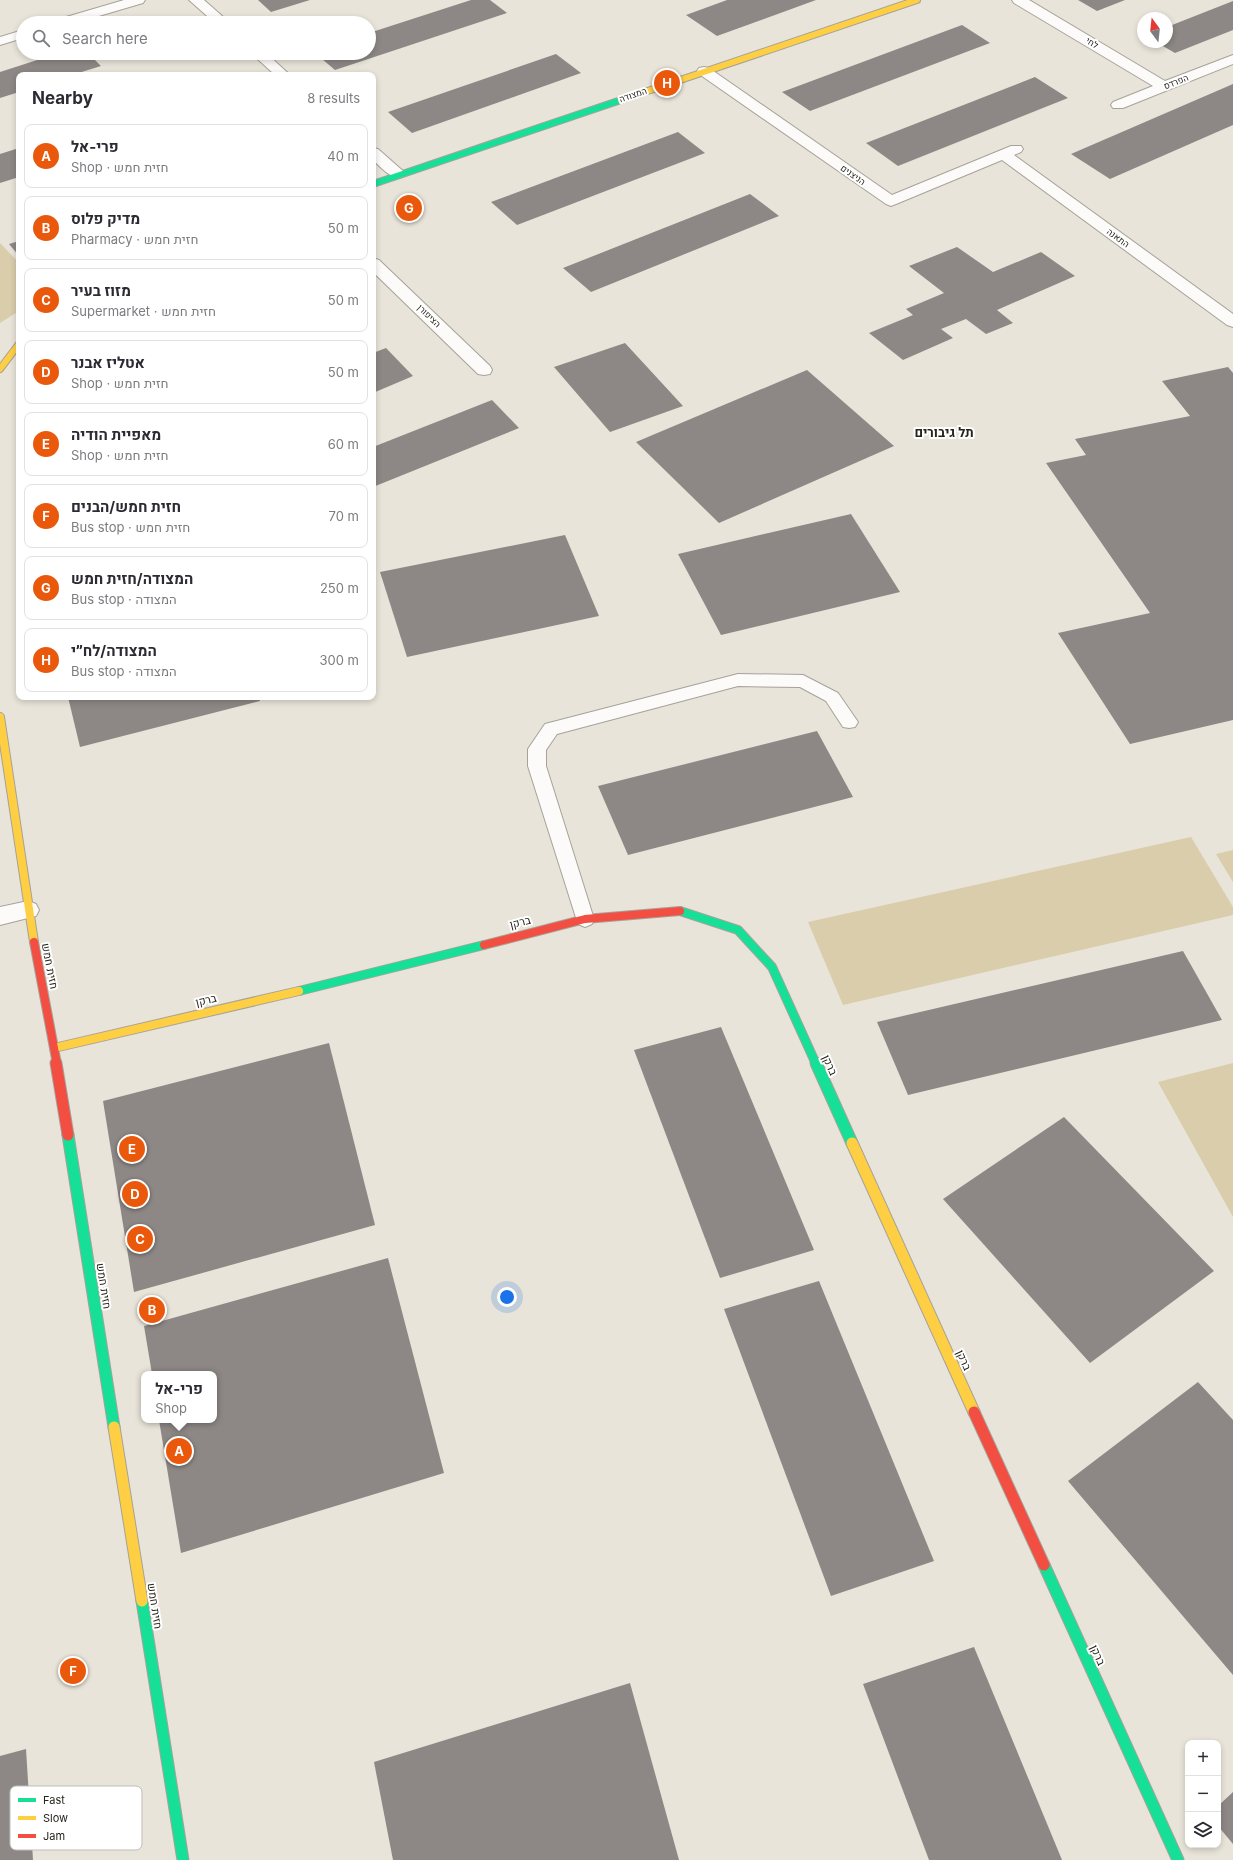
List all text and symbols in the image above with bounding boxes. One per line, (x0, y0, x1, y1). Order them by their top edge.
north arrow (1137, 12, 1173, 48)
search box (16, 16, 376, 60)
icon: search (30, 27, 52, 49)
text: Search here (62, 29, 148, 48)
street label: לחי (1084, 35, 1101, 51)
pin: H (654, 68, 680, 98)
street label: הפרדס (1162, 72, 1190, 91)
street label: המצודה (618, 85, 648, 104)
text: Nearby (32, 88, 93, 108)
text: 8 results (307, 90, 360, 106)
text: פרי-אל (71, 137, 119, 156)
text: A (41, 148, 51, 164)
text: 40 m (327, 148, 359, 164)
text: Shop · חזית חמש (71, 159, 168, 175)
street label: הניצנים (839, 162, 868, 187)
pin: G (396, 193, 422, 223)
text: מדיק פלוס (71, 209, 140, 228)
text: B (42, 220, 50, 236)
text: 50 m (328, 220, 359, 236)
street label: התאנה (1105, 226, 1132, 249)
text: Pharmacy · חזית חמש (71, 231, 198, 247)
text: מזוז בעיר (71, 281, 131, 300)
text: C (41, 292, 51, 308)
text: 50 m (328, 292, 359, 308)
street label: הציפורן (415, 302, 443, 329)
text: Supermarket · חזית חמש (71, 303, 216, 319)
text: אטליז אבנר (71, 353, 145, 372)
text: D (41, 364, 51, 380)
text: 50 m (328, 364, 359, 380)
text: Shop · חזית חמש (71, 375, 168, 391)
district label: תל גיבורים (914, 424, 974, 440)
text: מאפיית הודיה (71, 425, 161, 444)
text: E (42, 436, 50, 452)
text: 60 m (328, 436, 359, 452)
text: Shop · חזית חמש (71, 447, 168, 463)
text: חזית חמש/הבנים (71, 497, 181, 516)
text: F (42, 508, 50, 524)
text: 70 m (329, 508, 359, 524)
text: Bus stop · חזית חמש (71, 519, 190, 535)
text: המצודה/חזית חמש (71, 569, 193, 588)
text: G (41, 580, 51, 596)
text: 250 m (320, 580, 359, 596)
text: Bus stop · המצודה (71, 591, 177, 607)
text: המצודה/לח״י (71, 641, 157, 660)
text: H (41, 652, 51, 668)
text: 300 m (320, 652, 359, 668)
text: Bus stop · המצודה (71, 663, 177, 679)
street label: ברקן (508, 913, 532, 931)
street label: חזית חמש (39, 942, 61, 990)
street label: ברקן (194, 991, 218, 1009)
street label: ברקן (819, 1052, 841, 1078)
pin: E (119, 1134, 145, 1164)
pin: D (122, 1179, 148, 1209)
pin: C (127, 1224, 153, 1254)
street label: חזית חמש (93, 1262, 115, 1310)
your location (497, 1287, 517, 1307)
pin: B (139, 1295, 165, 1325)
street label: ברקן (953, 1347, 975, 1373)
popup (141, 1371, 217, 1423)
text: פרי-אל (155, 1379, 203, 1398)
text: Shop (155, 1400, 187, 1416)
pin: A (166, 1436, 192, 1466)
street label: חזית חמש (144, 1582, 166, 1630)
street label: ברקן (1087, 1642, 1109, 1668)
pin: F (60, 1656, 86, 1686)
map controls (1185, 1740, 1221, 1848)
button: + (1185, 1740, 1221, 1776)
button: − (1185, 1776, 1221, 1812)
legend (10, 1786, 142, 1850)
text: Fast (43, 1793, 65, 1807)
text: Slow (43, 1811, 68, 1825)
button: layers (1185, 1812, 1221, 1848)
text: Jam (43, 1829, 65, 1843)

